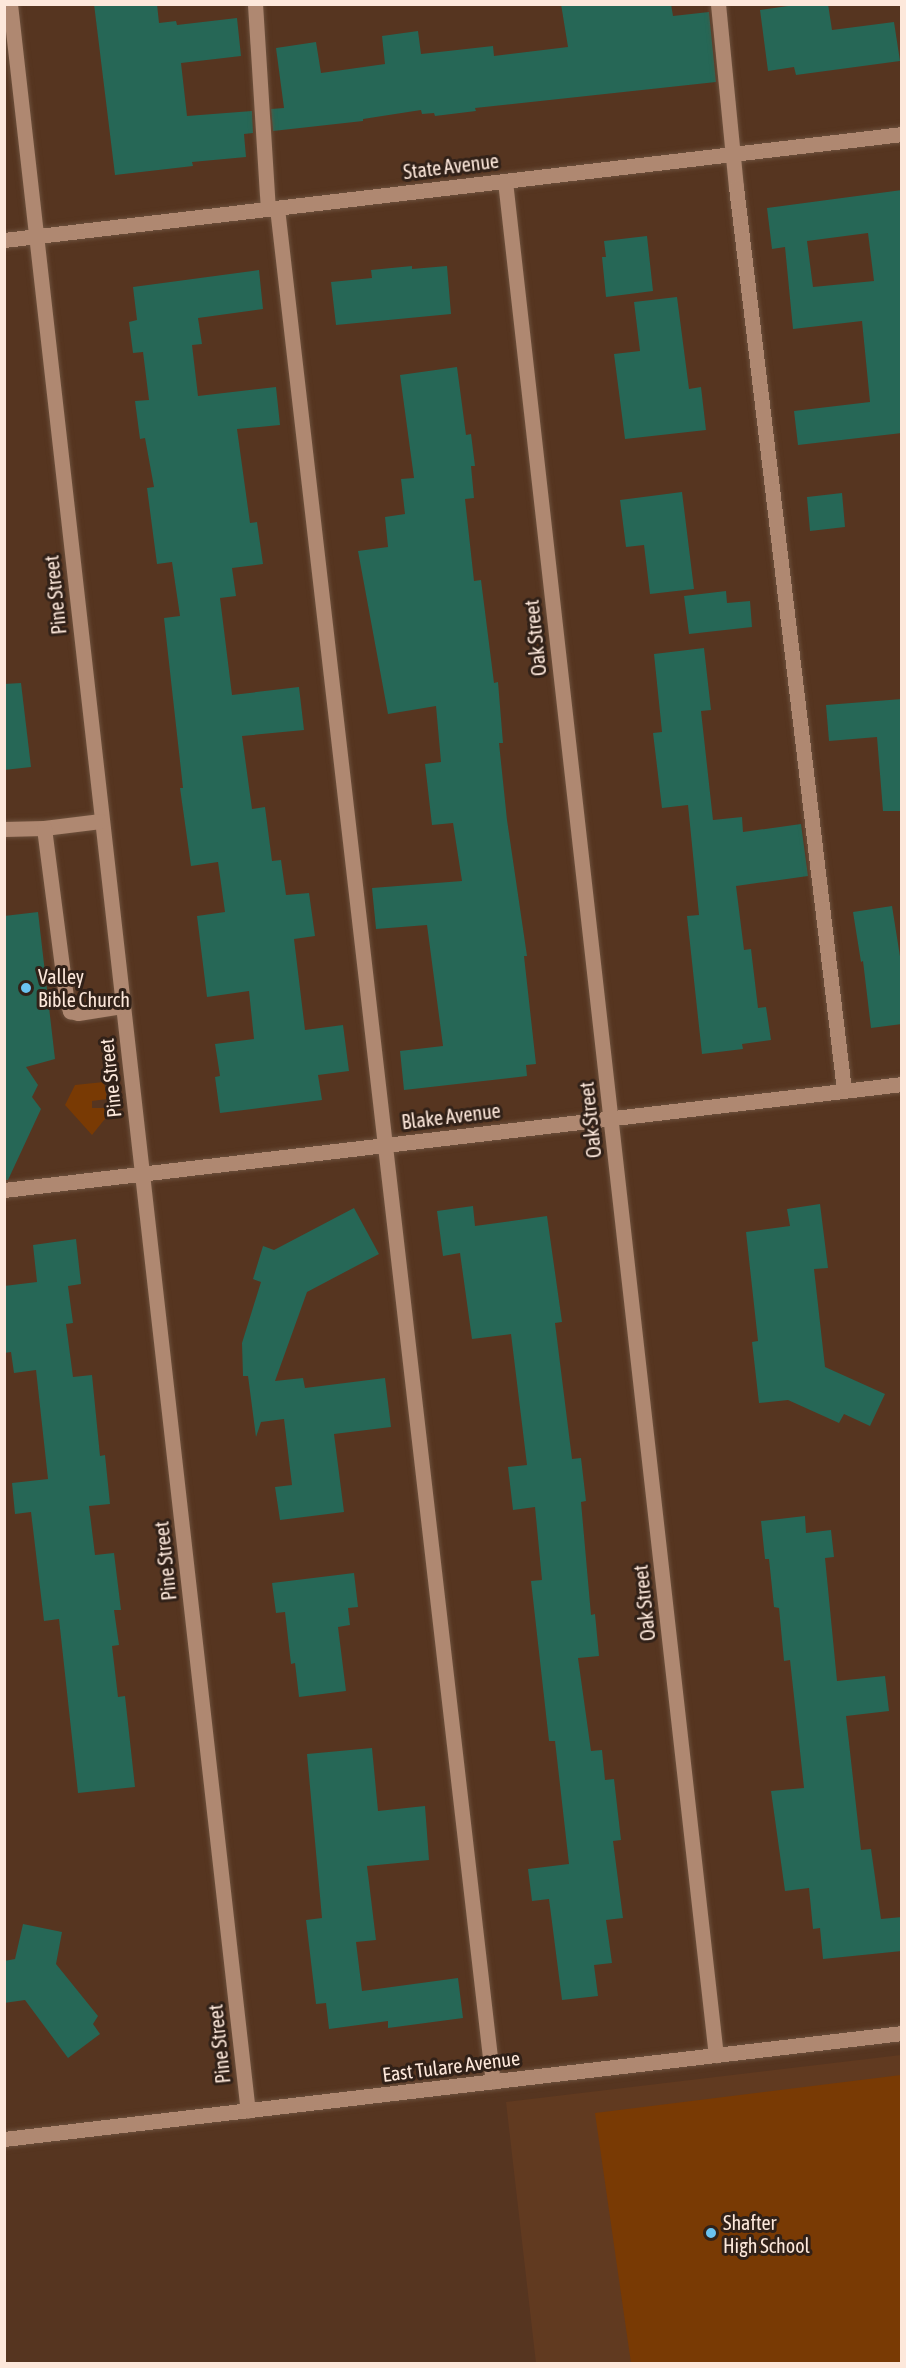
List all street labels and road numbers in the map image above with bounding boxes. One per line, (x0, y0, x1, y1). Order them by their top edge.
street label: State Avenue (402, 148, 500, 184)
street label: Pine Street (39, 554, 71, 636)
street label: Oak Street (519, 599, 551, 677)
street label: Pine Street (94, 1037, 126, 1119)
street label: Oak Street (574, 1081, 606, 1159)
street label: Blake Avenue (400, 1098, 502, 1134)
street label: Pine Street (149, 1520, 181, 1602)
street label: Oak Street (628, 1564, 660, 1642)
street label: Pine Street (203, 2003, 235, 2085)
street label: East Tulare Avenue (381, 2046, 521, 2086)

